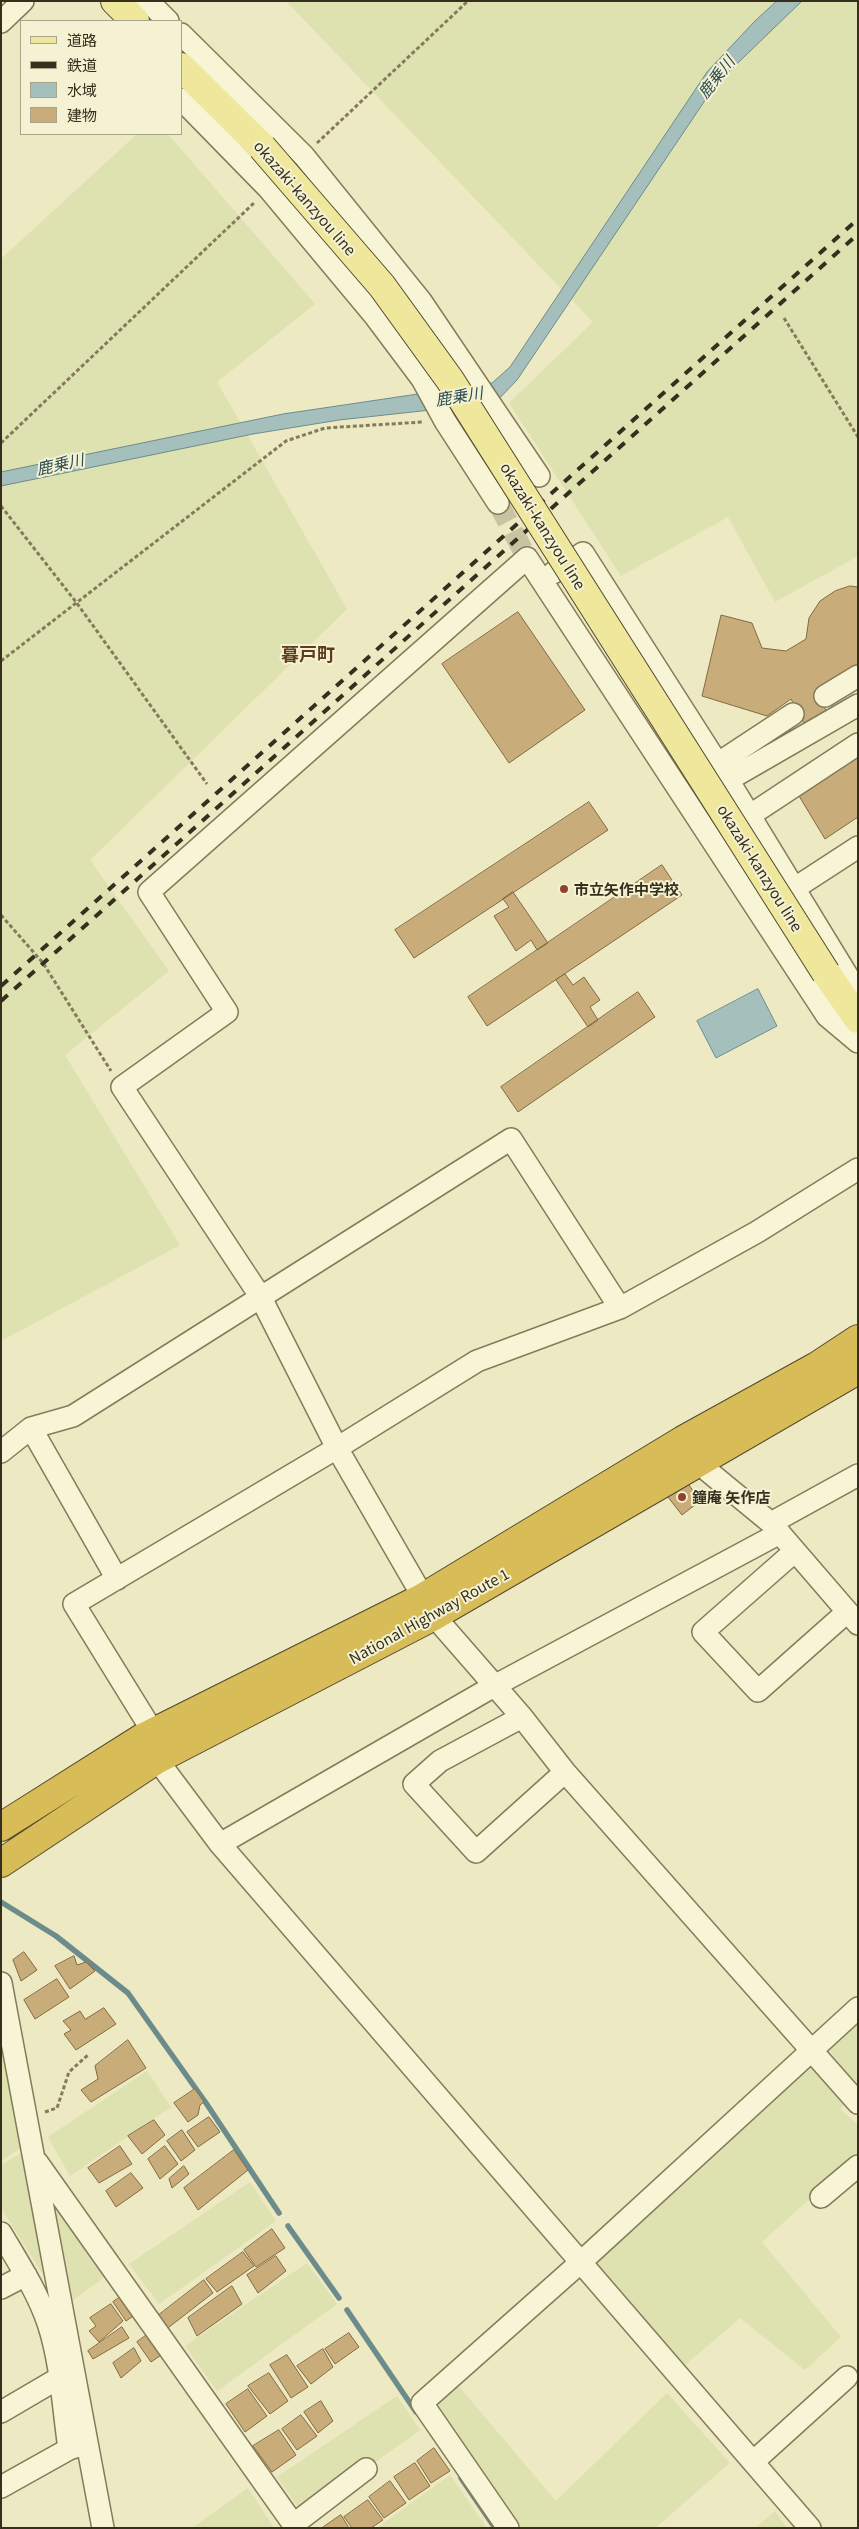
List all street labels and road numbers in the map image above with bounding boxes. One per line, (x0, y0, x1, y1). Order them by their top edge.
street label: okazaki-kanzyou line (250, 137, 360, 259)
street label: okazaki-kanzyou line (497, 459, 589, 593)
street label: okazaki-kanzyou line (714, 801, 806, 935)
street label: National Highway Route 1 (346, 1564, 512, 1668)

